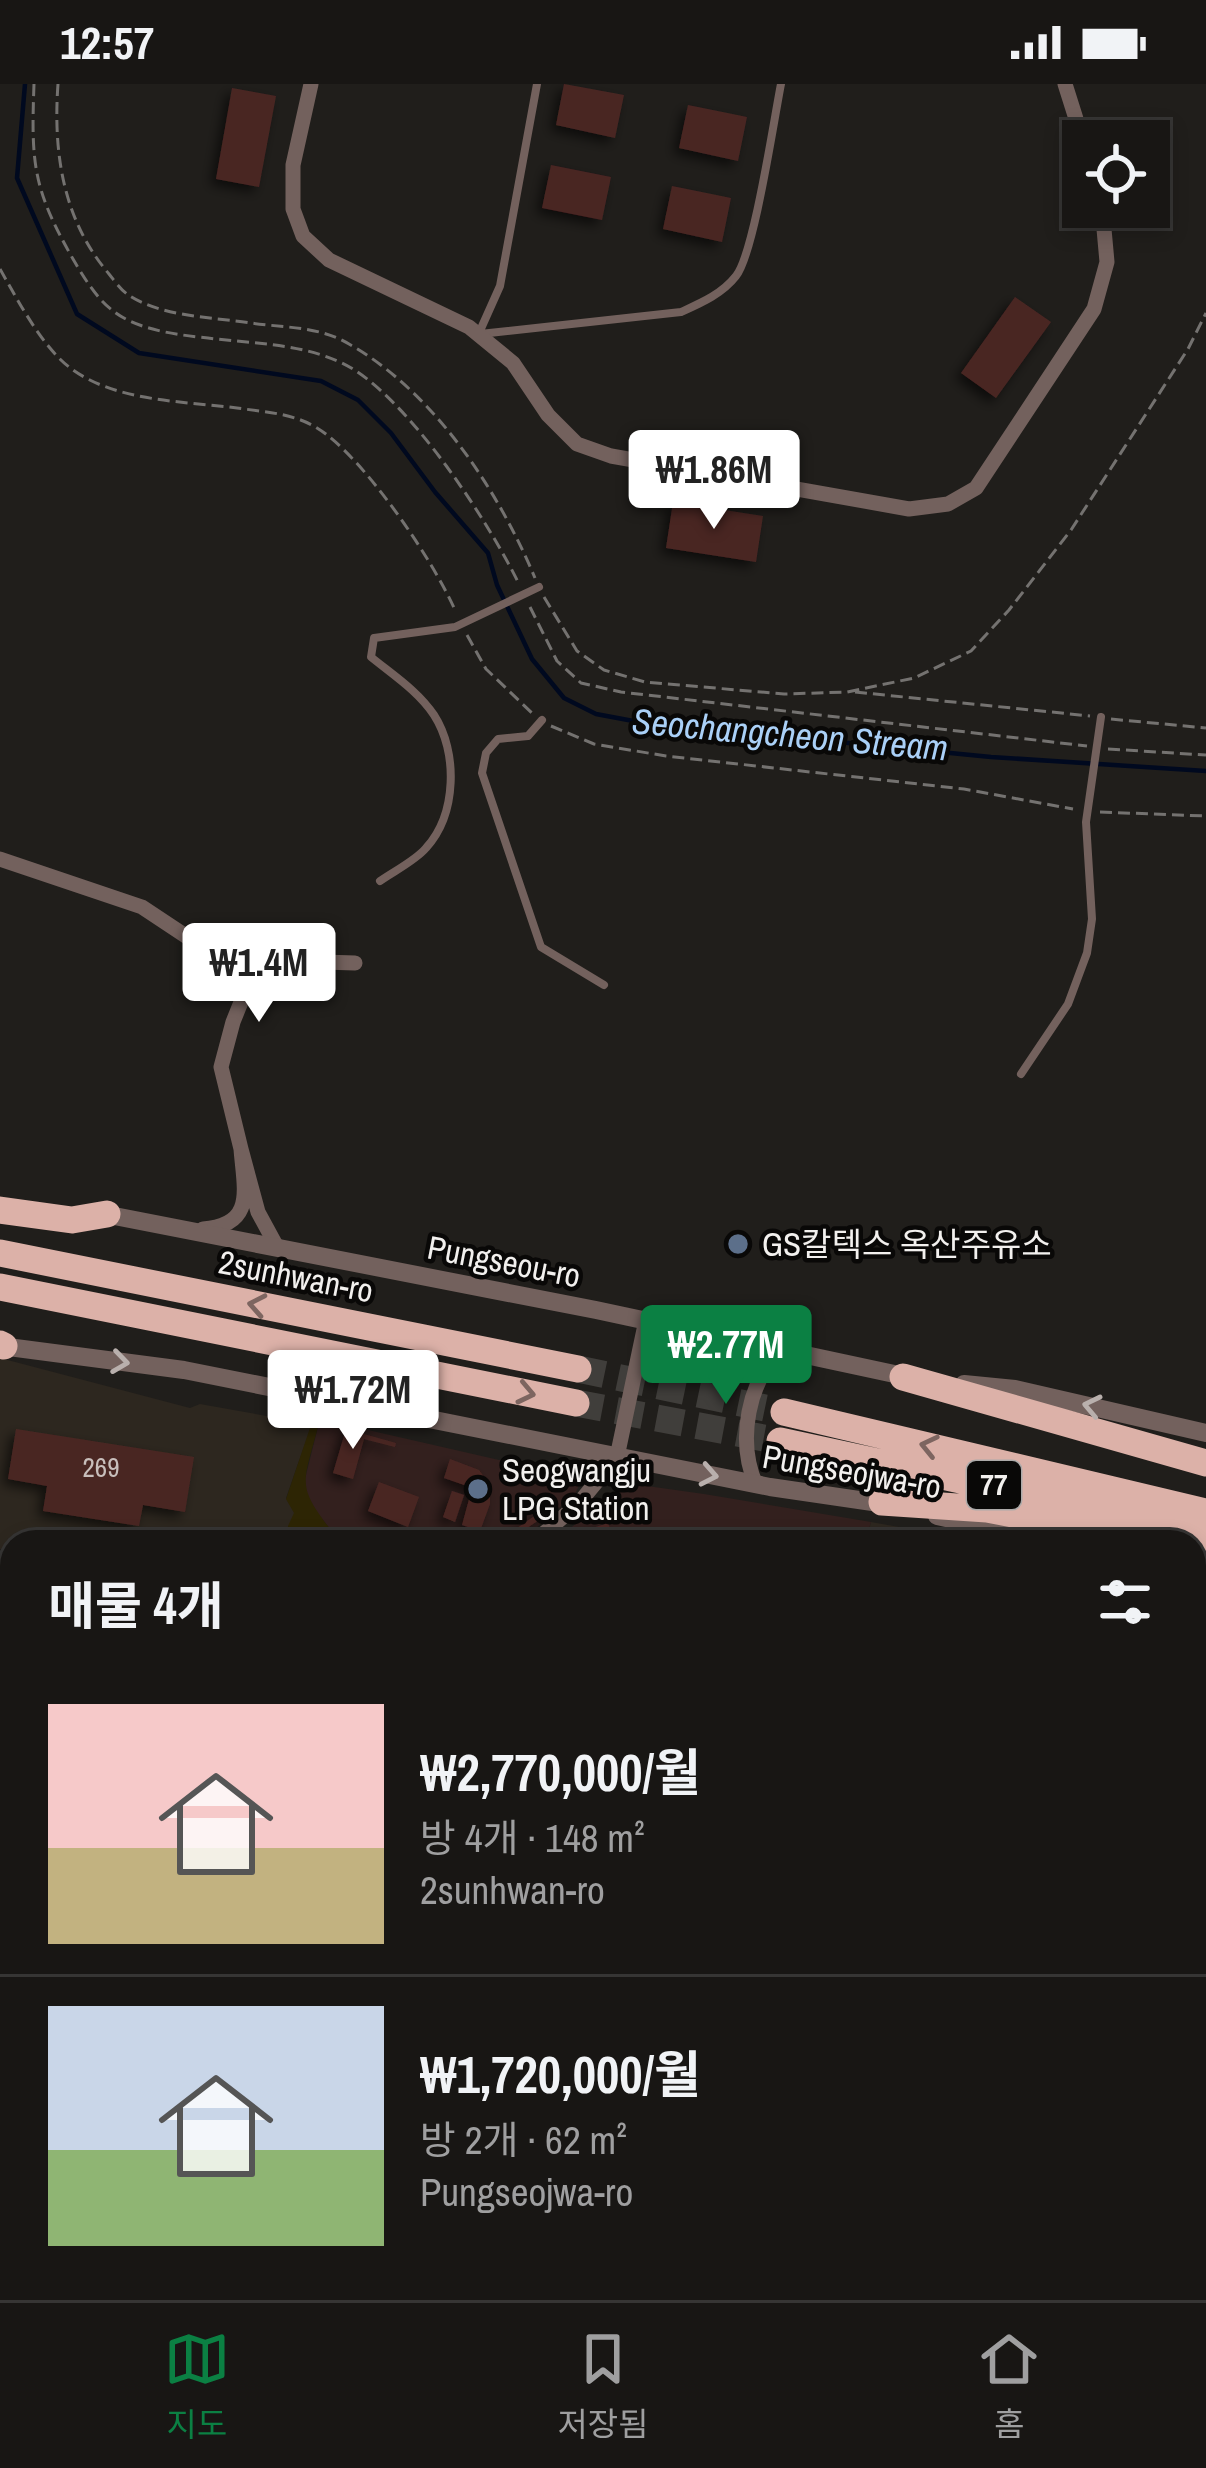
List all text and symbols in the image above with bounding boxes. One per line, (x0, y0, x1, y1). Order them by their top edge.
text: 12:57 (60, 12, 154, 73)
map controls (1062, 120, 1170, 228)
button: locate (1062, 120, 1170, 228)
pin: ₩1.86M (616, 430, 812, 532)
text: ₩1.86M (656, 443, 772, 495)
water label: Seochangcheon Stream (630, 696, 950, 772)
pin: ₩1.4M (175, 923, 343, 1025)
text: ₩1.4M (210, 936, 308, 988)
place label: GS칼텍스 옥산주유소 (762, 1222, 1052, 1266)
street label: Pungseou-ro (424, 1225, 584, 1297)
marker: GS칼텍스 옥산주유소 (725, 1231, 751, 1257)
street label: 2sunhwan-ro (215, 1239, 377, 1313)
one-way arrow (248, 1293, 268, 1319)
pin: ₩2.77M (628, 1305, 824, 1407)
text: ₩2.77M (668, 1318, 784, 1370)
one-way arrow (110, 1348, 130, 1374)
pin: ₩1.72M (255, 1350, 451, 1452)
text: ₩1.72M (295, 1363, 411, 1415)
one-way arrow (516, 1379, 536, 1404)
one-way arrow (1083, 1394, 1103, 1419)
street label: Pungseojwa-ro (759, 1434, 945, 1508)
one-way arrow (919, 1435, 939, 1460)
place label: Seogwangju LPG Station (502, 1448, 651, 1530)
house number: 269 (83, 1449, 119, 1485)
one-way arrow (699, 1461, 719, 1487)
road number: 77 (967, 1461, 1021, 1509)
marker: Seogwangju LPG Station (465, 1476, 491, 1502)
icon: filters (1092, 1569, 1158, 1635)
text: 매물 4개 (48, 1571, 224, 1640)
text: ₩2,770,000/월 (420, 1738, 701, 1807)
icon: home (144, 1752, 288, 1896)
text: 방 4개 · 148 m² (420, 1812, 645, 1864)
text: 2sunhwan-ro (420, 1864, 605, 1916)
text: ₩1,720,000/월 (420, 2040, 701, 2109)
icon: home (144, 2054, 288, 2198)
text: 방 2개 · 62 m² (420, 2114, 627, 2166)
text: Pungseojwa-ro (420, 2166, 633, 2218)
tab: 지도 (164, 2326, 230, 2446)
tab: 저장됨 (557, 2326, 649, 2446)
tab: 홈 (976, 2326, 1042, 2446)

